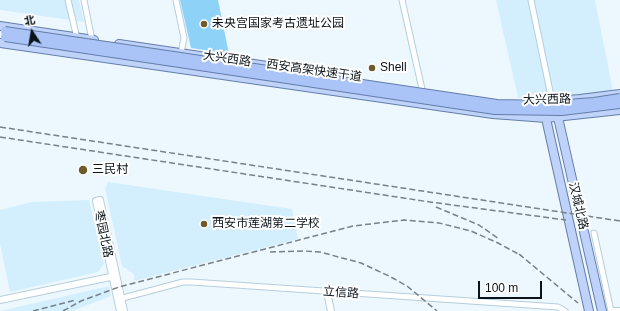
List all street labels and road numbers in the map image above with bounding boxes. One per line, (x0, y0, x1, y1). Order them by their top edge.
street label: 大兴西路 (202, 49, 252, 69)
street label: 西安高架快速干道 (265, 57, 363, 85)
street label: 大兴西路 (523, 92, 571, 108)
street label: 汉城北路 (566, 181, 590, 231)
street label: 枣园北路 (91, 209, 115, 259)
street label: 立信路 (323, 285, 359, 301)

